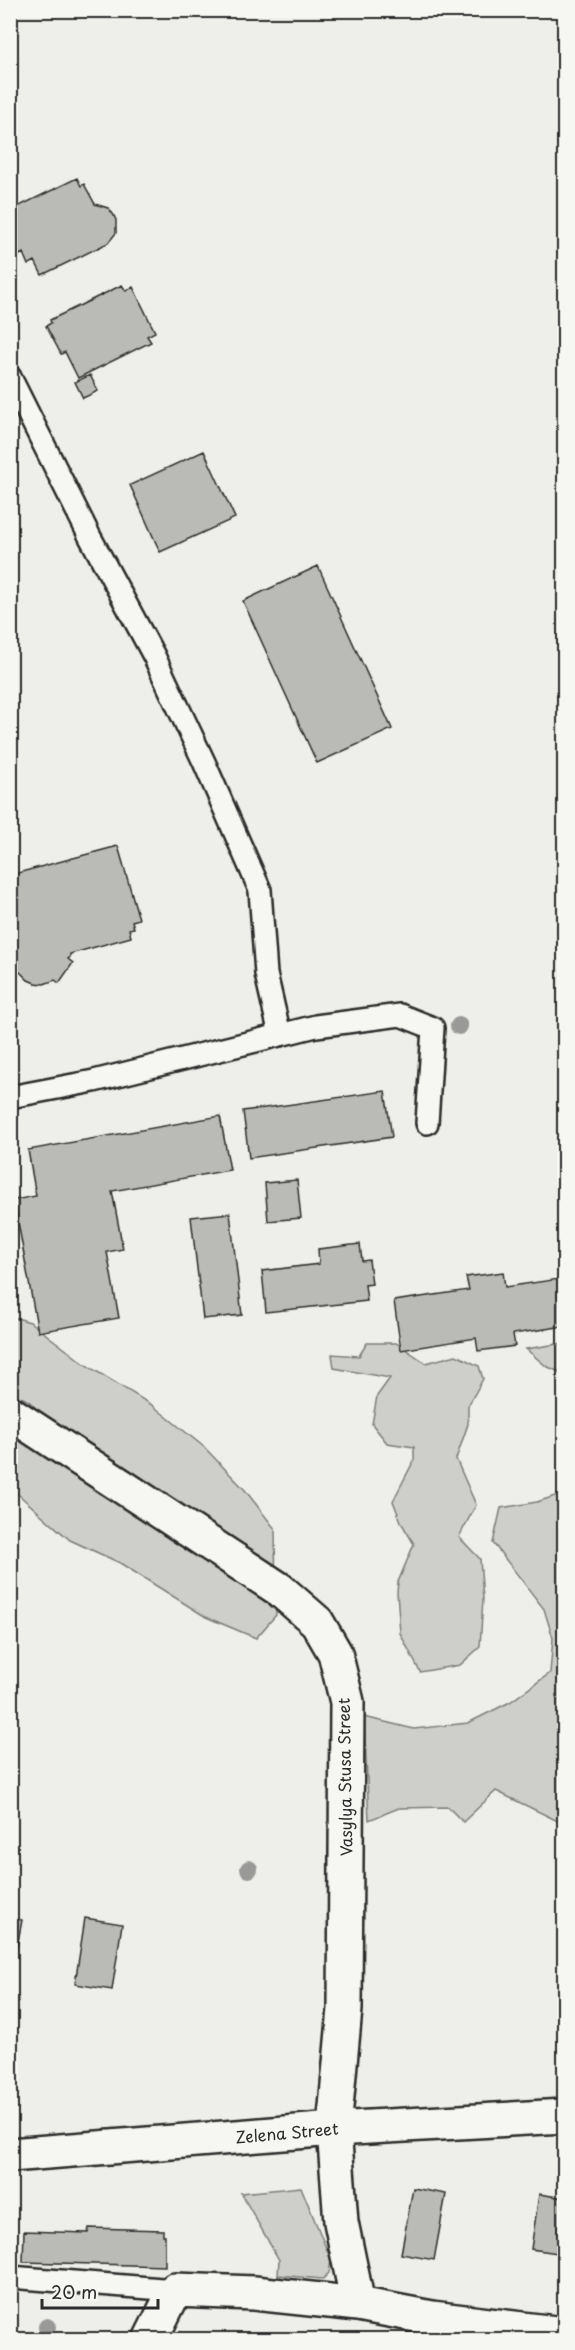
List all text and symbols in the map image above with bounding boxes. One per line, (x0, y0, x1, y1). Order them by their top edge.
street label: Vasylya Stusa Street (331, 1697, 357, 1856)
street label: Zelena Street (234, 2116, 340, 2148)
scale bar (42, 2272, 158, 2310)
text: 20 m (51, 2278, 97, 2305)

